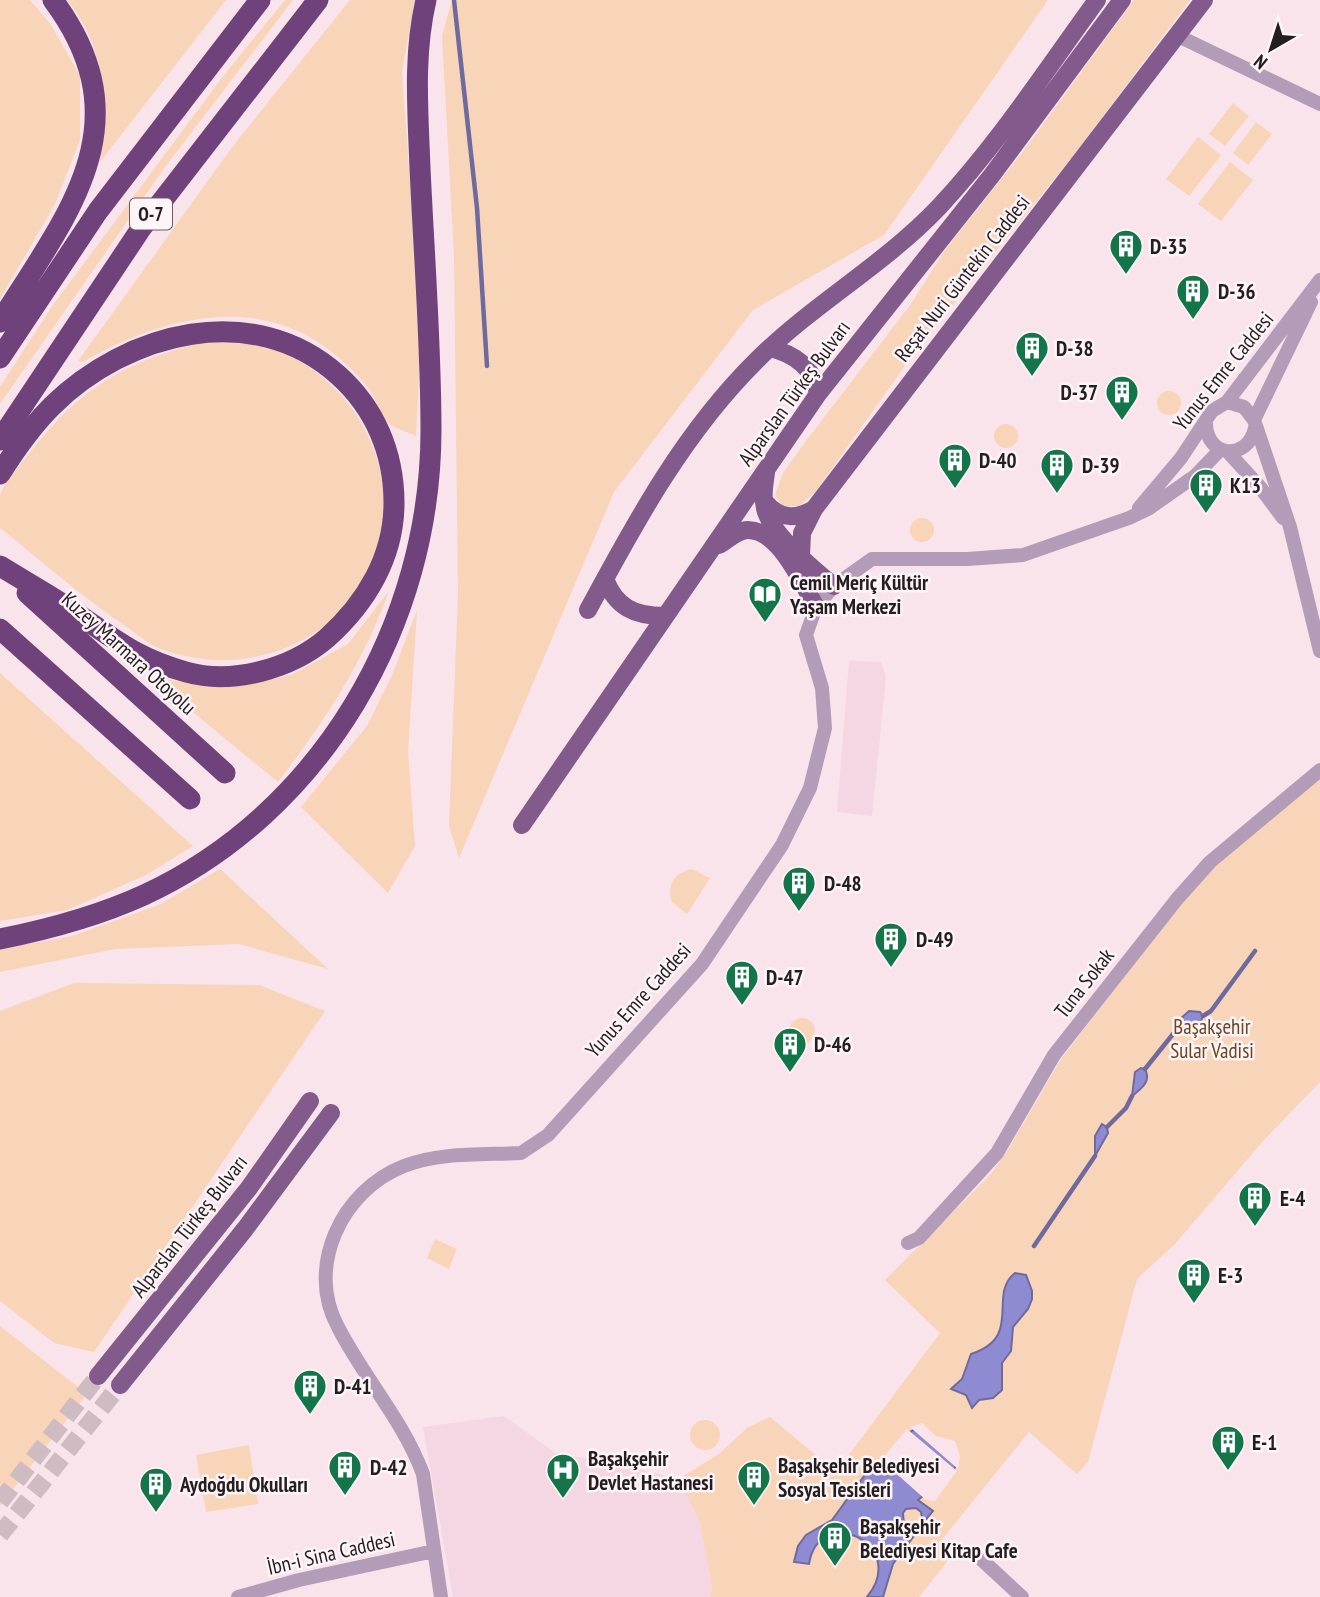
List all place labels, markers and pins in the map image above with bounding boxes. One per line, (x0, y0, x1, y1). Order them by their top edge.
building icon: D-35 (1107, 227, 1145, 276)
place label: D-35 (1150, 233, 1188, 260)
building icon: D-36 (1174, 272, 1212, 321)
place label: D-36 (1218, 278, 1256, 305)
building icon: D-38 (1013, 329, 1051, 378)
place label: D-38 (1056, 335, 1094, 362)
building icon: D-37 (1103, 373, 1141, 422)
place label: D-37 (1060, 379, 1098, 406)
building icon: D-40 (936, 441, 974, 490)
building icon: D-39 (1038, 446, 1076, 495)
place label: D-40 (979, 447, 1017, 474)
place label: D-39 (1082, 452, 1120, 479)
building icon: K13 (1187, 466, 1225, 515)
place label: K13 (1230, 472, 1261, 499)
place label: Cemil Meriç Kültür Yaşam Merkezi (789, 569, 929, 620)
library icon: Cemil Meriç Kültür Yaşam Merkezi (746, 575, 784, 624)
building icon: D-48 (780, 864, 818, 913)
place label: D-48 (824, 870, 862, 897)
building icon: D-49 (872, 920, 910, 969)
place label: D-49 (916, 926, 954, 953)
building icon: D-47 (723, 958, 761, 1007)
place label: D-47 (766, 964, 804, 991)
building icon: D-46 (771, 1025, 809, 1074)
place label: D-46 (814, 1031, 852, 1058)
building icon: E-4 (1236, 1179, 1274, 1228)
place label: E-4 (1280, 1185, 1305, 1212)
building icon: E-3 (1175, 1256, 1213, 1305)
place label: E-3 (1218, 1262, 1243, 1289)
building icon: D-41 (291, 1367, 329, 1416)
place label: D-41 (334, 1373, 372, 1400)
building icon: E-1 (1209, 1423, 1247, 1472)
place label: E-1 (1252, 1429, 1277, 1456)
place label: Başakşehir Devlet Hastanesi (588, 1445, 713, 1496)
building icon: D-42 (326, 1448, 364, 1497)
hospital icon: Başakşehir Devlet Hastanesi (544, 1451, 582, 1500)
place label: Başakşehir Belediyesi Sosyal Tesisleri (778, 1452, 939, 1503)
place label: D-42 (370, 1454, 408, 1481)
building icon: Başakşehir Belediyesi Sosyal Tesisleri (735, 1458, 773, 1507)
building icon: Aydoğdu Okulları (137, 1465, 175, 1514)
place label: Aydoğdu Okulları (179, 1471, 308, 1498)
place label: Başakşehir Belediyesi Kitap Cafe (860, 1513, 1018, 1564)
building icon: Başakşehir Belediyesi Kitap Cafe (816, 1519, 854, 1568)

